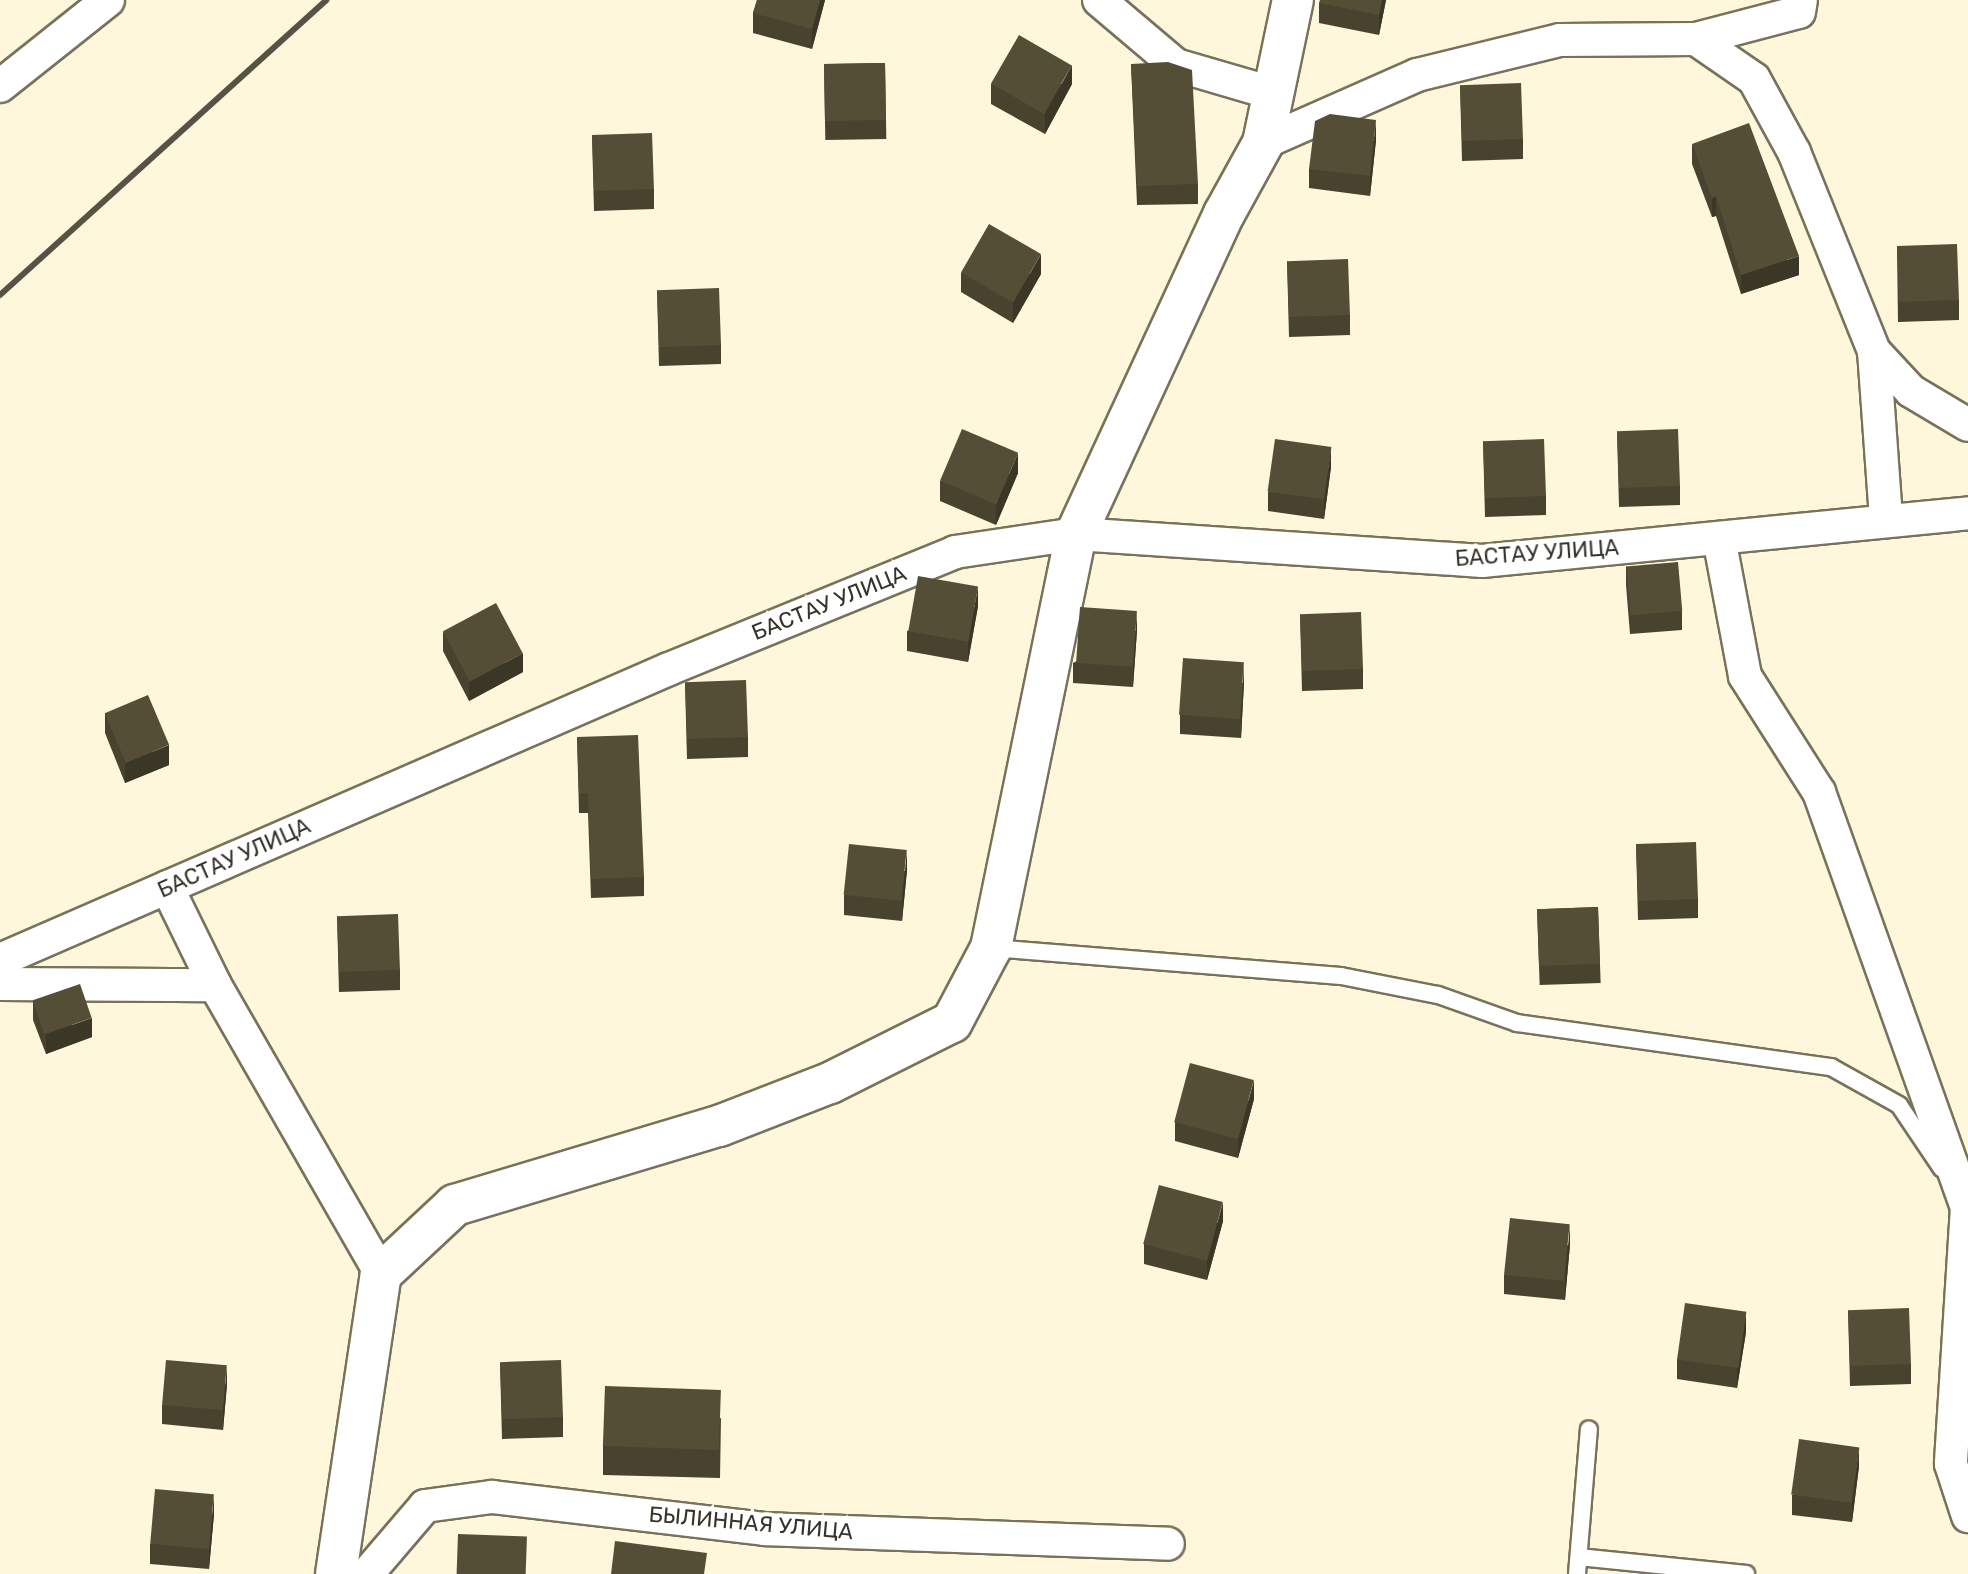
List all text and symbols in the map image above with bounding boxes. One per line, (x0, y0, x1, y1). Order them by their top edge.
street label: БАСТАУ УЛИЦА (1454, 534, 1620, 572)
street label: БАСТАУ УЛИЦА (748, 560, 910, 646)
street label: БАСТАУ УЛИЦА (154, 813, 314, 903)
street label: БЫЛИННАЯ УЛИЦА (648, 1501, 854, 1545)

